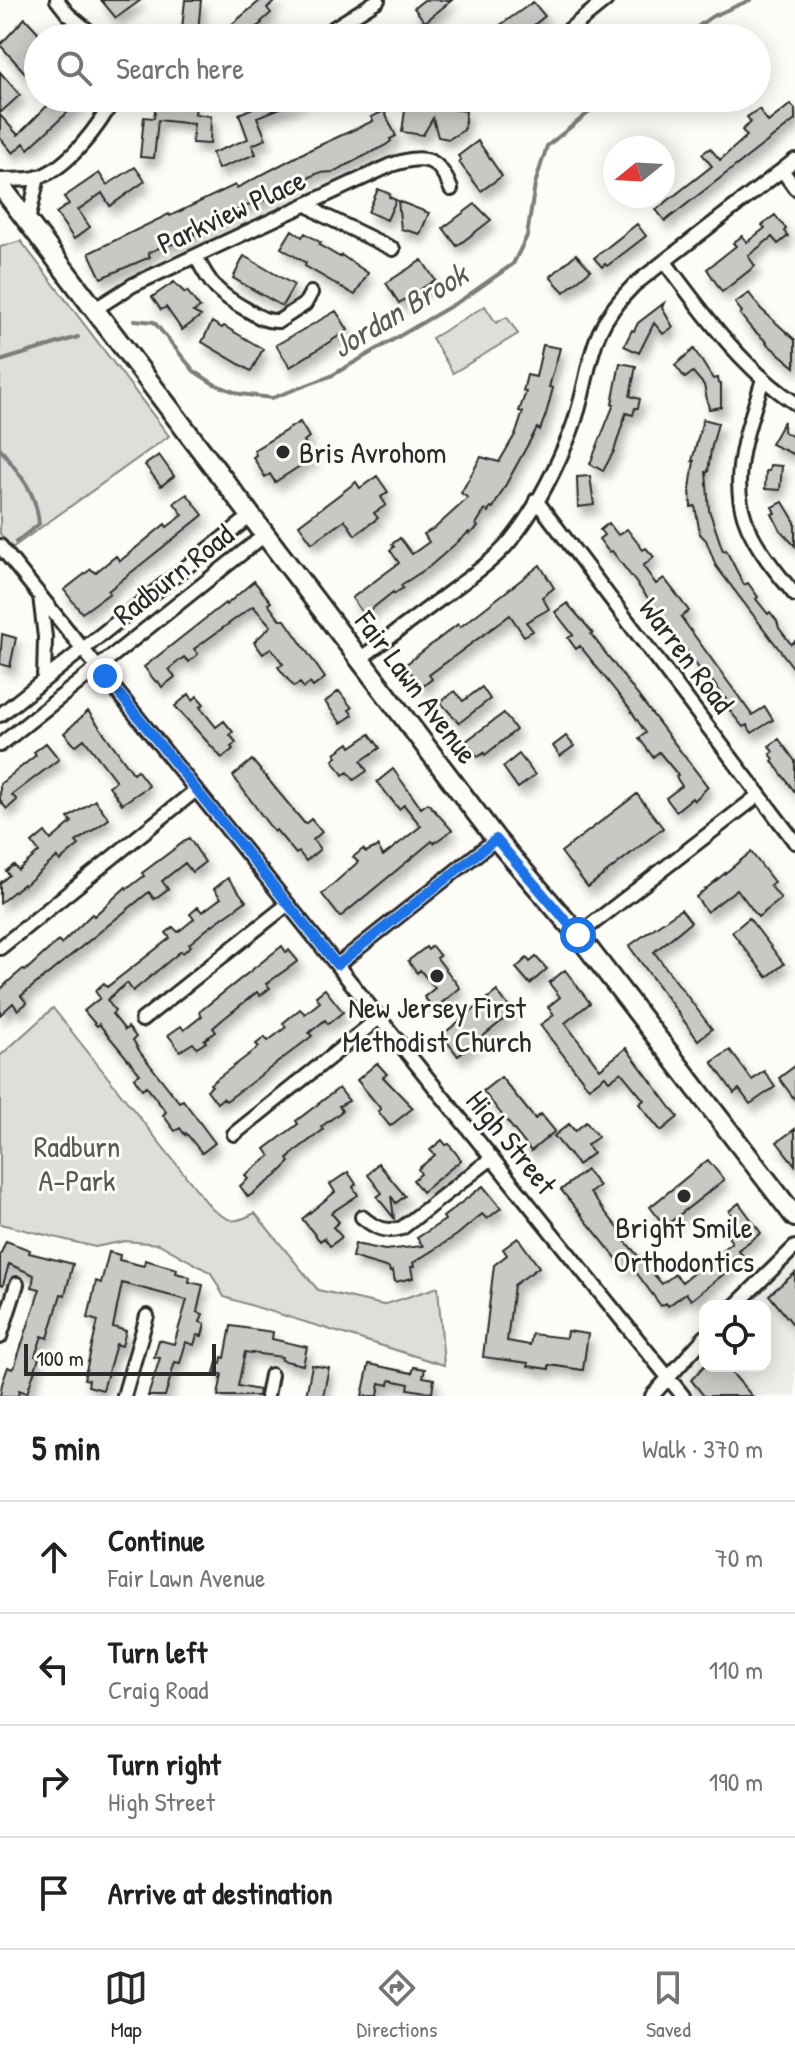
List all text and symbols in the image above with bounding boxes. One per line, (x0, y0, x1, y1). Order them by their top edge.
search box (24, 24, 771, 112)
icon: search (52, 46, 96, 90)
text: Search here (116, 48, 244, 88)
north arrow (603, 136, 675, 208)
street label: Parkview Place (150, 159, 312, 263)
water label: Jordan Brook (323, 251, 477, 367)
place label: Bris Avrohom (299, 432, 446, 472)
marker: Bris Avrohom (274, 443, 292, 461)
street label: Radburn Road (104, 514, 242, 634)
street label: Warren Road (630, 589, 744, 721)
street label: Fair Lawn Avenue (346, 602, 488, 772)
route end (87, 658, 123, 694)
route start (560, 917, 596, 953)
marker: New Jersey First Methodist Church (428, 967, 446, 985)
place label: New Jersey First Methodist Church (343, 987, 531, 1061)
street label: High Street (458, 1081, 567, 1203)
park label: Radburn A-Park (34, 1126, 120, 1200)
marker: Bright Smile Orthodontics (675, 1187, 693, 1205)
place label: Bright Smile Orthodontics (614, 1207, 754, 1281)
map controls (699, 1300, 771, 1372)
button: locate (699, 1300, 771, 1372)
scale bar (24, 1340, 216, 1376)
text: 100 m (36, 1343, 84, 1373)
text: 5 min (32, 1425, 100, 1471)
text: Walk · 370 m (642, 1431, 763, 1466)
text: Continue (108, 1520, 205, 1560)
icon: ahead (32, 1535, 76, 1579)
text: 70 m (715, 1540, 763, 1575)
text: Fair Lawn Avenue (108, 1560, 265, 1595)
text: Turn left (108, 1632, 207, 1672)
icon: left (32, 1647, 76, 1691)
text: 110 m (709, 1652, 763, 1687)
text: Craig Road (108, 1672, 208, 1707)
text: Turn right (108, 1744, 221, 1784)
icon: right (32, 1759, 76, 1803)
text: 190 m (709, 1764, 763, 1799)
text: High Street (108, 1784, 215, 1819)
icon: arrive (32, 1871, 76, 1915)
text: Arrive at destination (108, 1873, 333, 1913)
tab: Map (104, 1966, 148, 2044)
tab: Directions (357, 1966, 438, 2044)
tab: Saved (646, 1966, 691, 2044)

